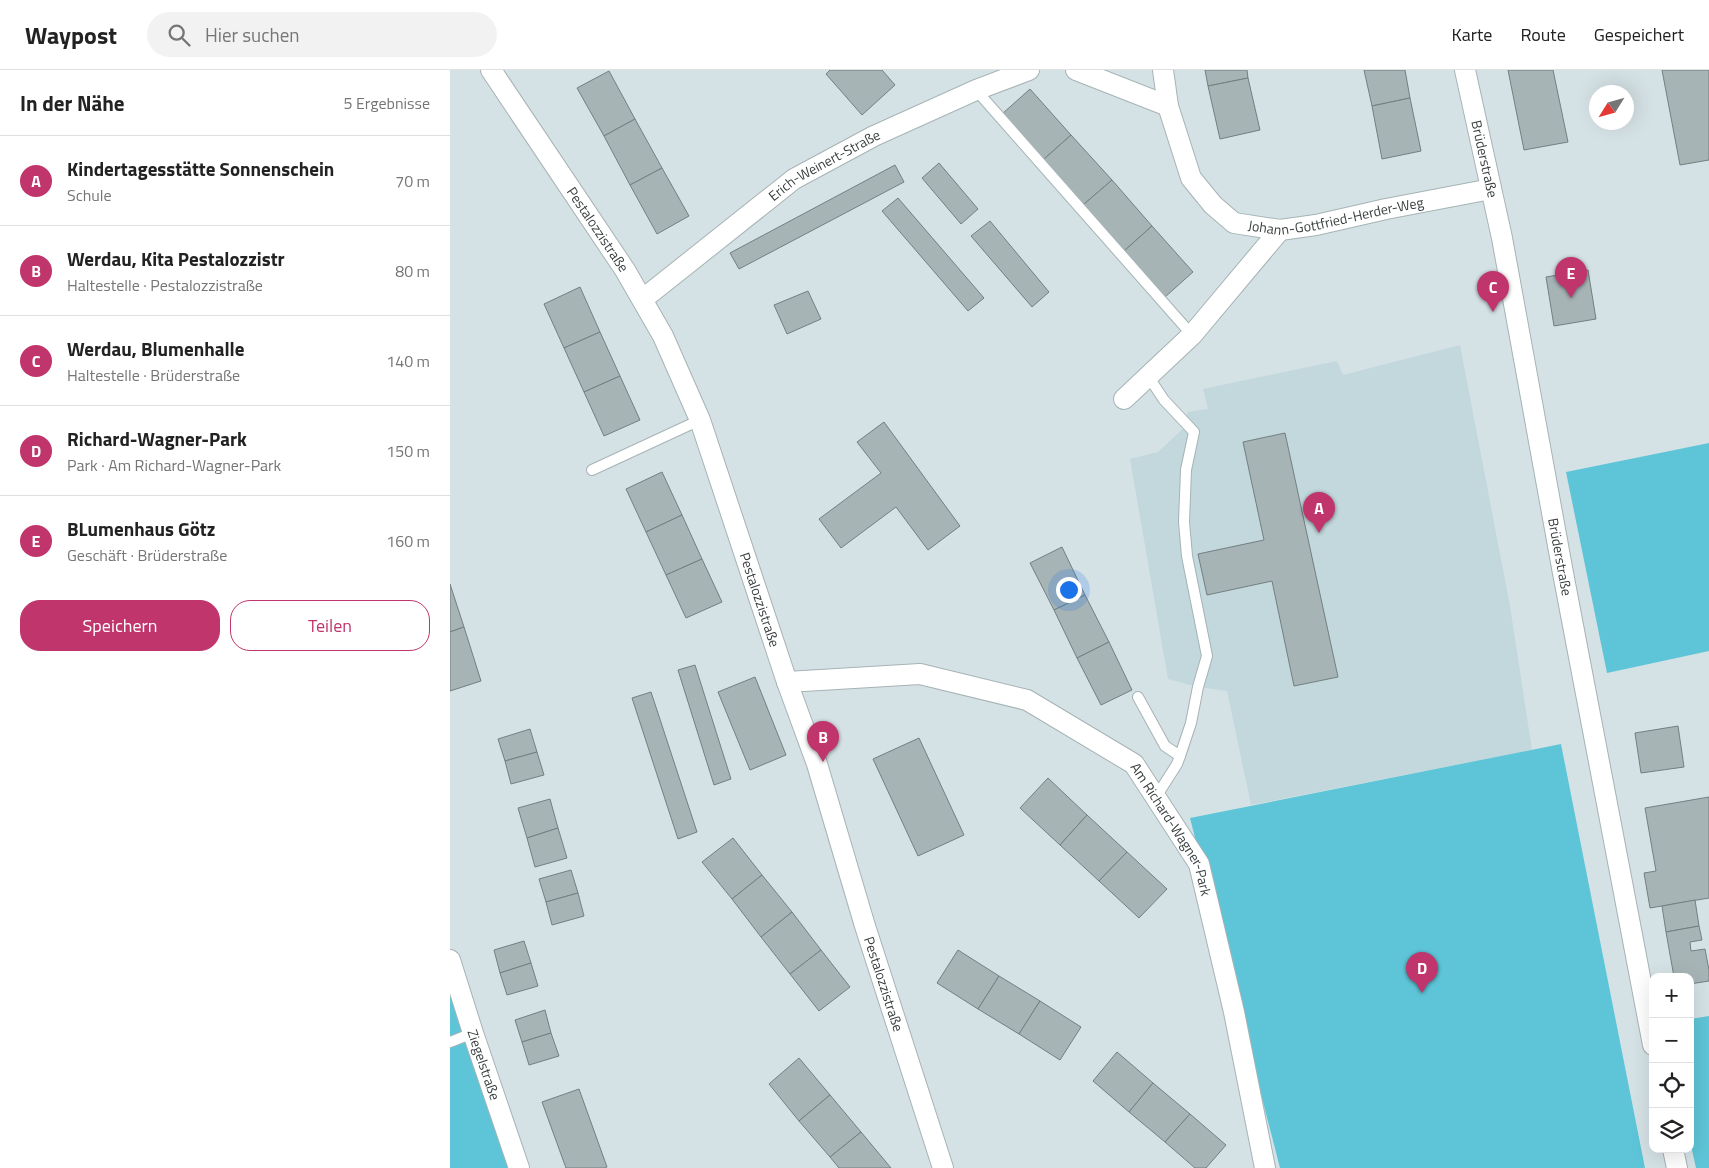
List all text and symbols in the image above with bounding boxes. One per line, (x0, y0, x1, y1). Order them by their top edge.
search box (147, 12, 497, 57)
text: Waypost (25, 17, 117, 53)
text: Hier suchen (205, 20, 300, 49)
icon: search (165, 21, 193, 49)
text: Karte (1451, 21, 1492, 48)
text: Route (1520, 21, 1566, 48)
text: Gespeichert (1594, 21, 1684, 48)
north arrow (1589, 85, 1634, 130)
text: In der Nähe (20, 87, 125, 119)
text: 5 Ergebnisse (343, 91, 430, 115)
street label: Brüderstraße (1466, 118, 1504, 199)
street label: Erich-Weinert-Straße (763, 124, 883, 206)
text: Kindertagesstätte Sonnenschein (67, 154, 334, 183)
text: A (31, 169, 41, 193)
text: 70 m (395, 169, 430, 193)
street label: Pestalozzistraße (562, 182, 634, 276)
text: Schule (67, 183, 112, 207)
street label: Johann-Gottfried-Herder-Weg (1247, 191, 1425, 240)
text: Werdau, Kita Pestalozzistr (67, 244, 285, 273)
pin: E (1555, 257, 1587, 298)
text: B (31, 259, 41, 283)
text: 80 m (395, 259, 430, 283)
pin: C (1477, 271, 1509, 312)
text: Haltestelle · Pestalozzistraße (67, 273, 263, 297)
text: Werdau, Blumenhalle (67, 334, 244, 363)
text: C (32, 349, 40, 373)
text: 140 m (386, 349, 430, 373)
text: Haltestelle · Brüderstraße (67, 363, 240, 387)
text: Richard-Wagner-Park (67, 424, 247, 453)
text: D (31, 439, 41, 463)
text: 150 m (386, 439, 430, 463)
text: Park · Am Richard-Wagner-Park (67, 453, 281, 477)
pin: A (1303, 492, 1335, 533)
text: BLumenhaus Götz (67, 514, 215, 543)
street label: Brüderstraße (1543, 516, 1578, 597)
text: E (32, 529, 40, 553)
text: 160 m (386, 529, 430, 553)
text: Geschäft · Brüderstraße (67, 543, 227, 567)
street label: Pestalozzistraße (735, 549, 786, 650)
your location (1056, 577, 1082, 603)
button: Speichern (20, 600, 220, 651)
button: Teilen (230, 600, 430, 651)
pin: B (807, 721, 839, 762)
street label: Am Richard-Wagner-Park (1126, 758, 1217, 898)
street label: Pestalozzistraße (859, 934, 909, 1034)
pin: D (1406, 952, 1438, 993)
map controls (1649, 973, 1694, 1153)
button: + (1649, 973, 1694, 1018)
button: − (1649, 1018, 1694, 1063)
street label: Ziegelstraße (462, 1026, 506, 1103)
button: locate (1649, 1063, 1694, 1108)
button: layers (1649, 1108, 1694, 1153)

